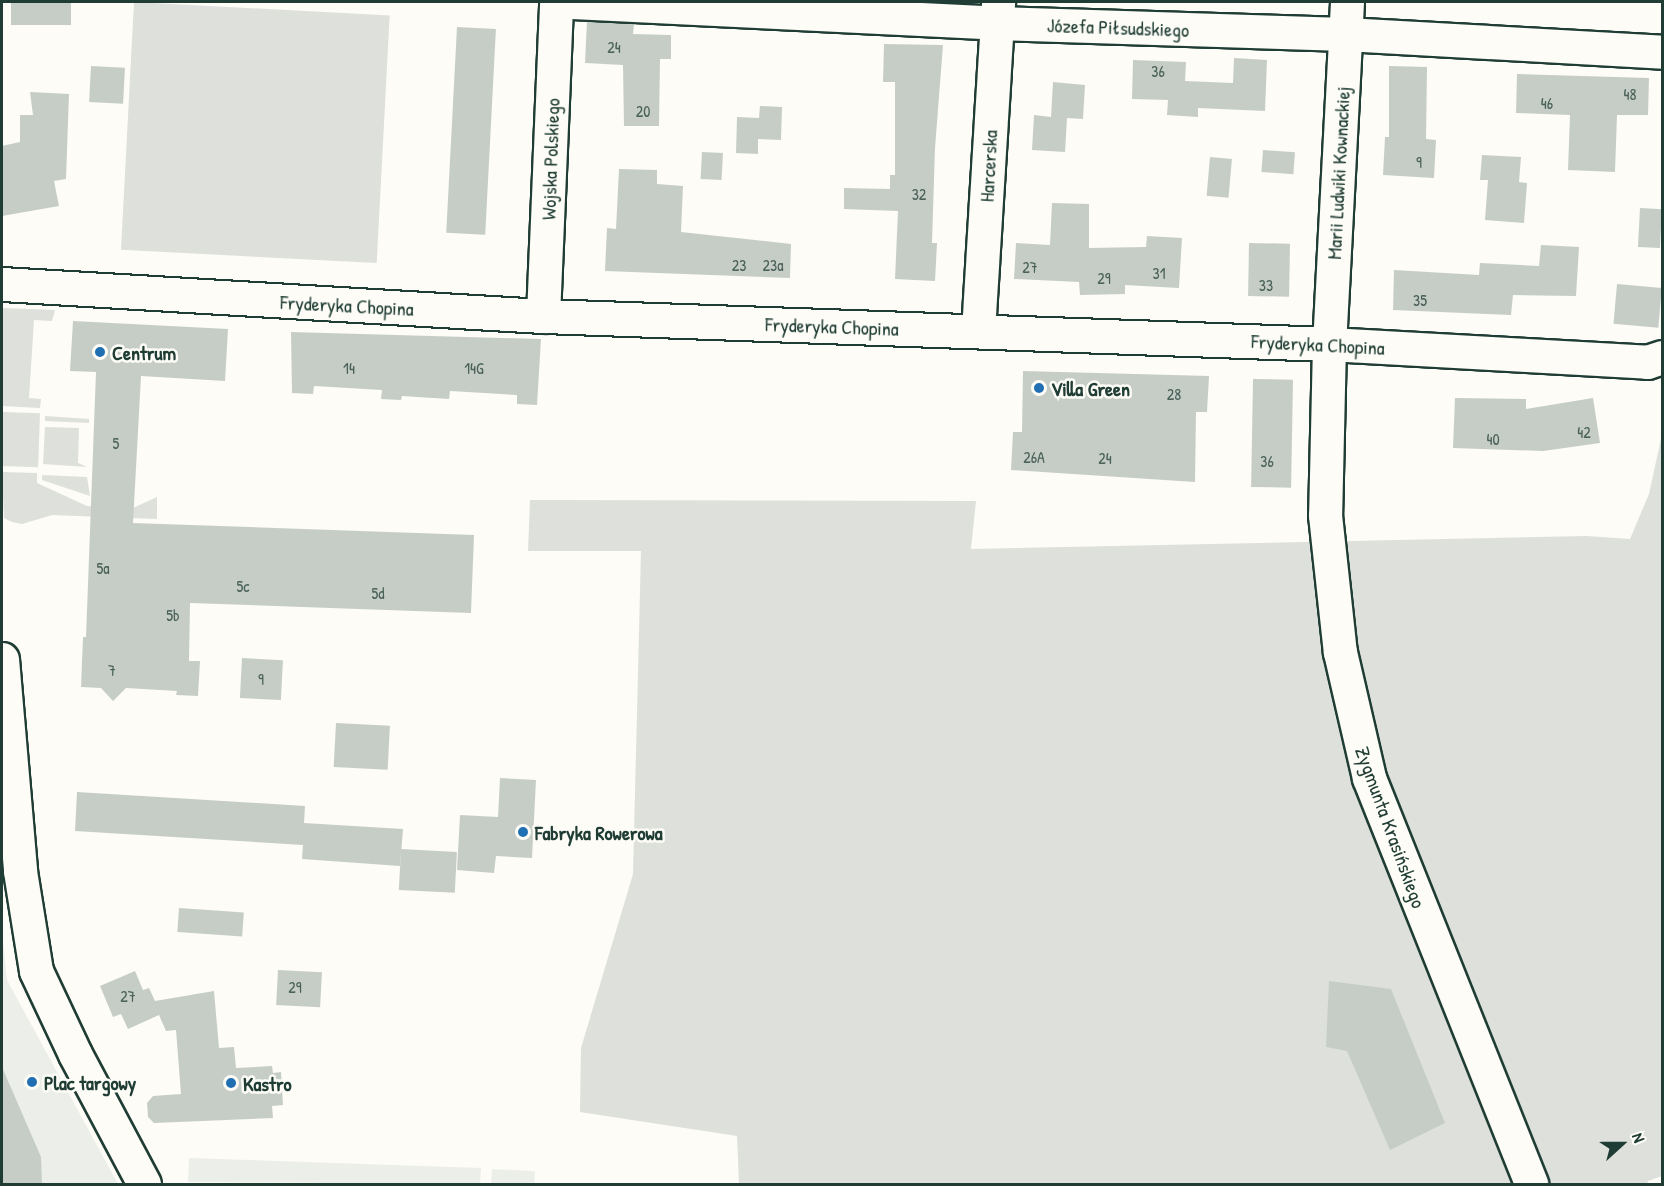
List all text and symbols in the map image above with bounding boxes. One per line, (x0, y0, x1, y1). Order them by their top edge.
street label: Józefa Piłsudskiego (1047, 13, 1189, 41)
house number: 24 (607, 37, 621, 57)
house number: 36 (1151, 61, 1165, 81)
house number: 48 (1624, 84, 1636, 104)
street label: Marii Ludwiki Kownackiej (1321, 86, 1355, 260)
house number: 46 (1541, 93, 1553, 113)
street label: Wojska Polskiego (536, 98, 564, 220)
house number: 20 (636, 101, 650, 121)
street label: Harcerska (974, 129, 1002, 203)
house number: 9 (1416, 152, 1422, 172)
house number: 32 (912, 184, 926, 204)
house number: 23 (732, 255, 746, 275)
house number: 23a (763, 255, 783, 275)
house number: 27 (1022, 257, 1038, 277)
house number: 31 (1153, 263, 1165, 283)
house number: 29 (1097, 268, 1111, 288)
house number: 33 (1259, 275, 1273, 295)
street label: Fryderyka Chopina (280, 290, 414, 320)
house number: 35 (1413, 290, 1427, 310)
street label: Fryderyka Chopina (765, 312, 899, 340)
street label: Fryderyka Chopina (1251, 329, 1385, 359)
place label: Centrum (112, 340, 176, 364)
marker: Centrum (93, 345, 107, 359)
house number: 14 (343, 358, 355, 378)
house number: 14G (464, 358, 484, 378)
place label: Villa Green (1051, 376, 1130, 400)
marker: Villa Green (1032, 381, 1046, 395)
house number: 28 (1167, 384, 1181, 404)
house number: 42 (1577, 422, 1591, 442)
house number: 40 (1486, 429, 1500, 449)
house number: 5 (113, 433, 119, 453)
house number: 26A (1023, 447, 1045, 467)
house number: 24 (1098, 448, 1112, 468)
house number: 36 (1260, 451, 1274, 471)
house number: 5a (96, 558, 110, 578)
house number: 5c (237, 576, 249, 596)
house number: 5d (371, 583, 385, 603)
house number: 5b (166, 605, 180, 625)
house number: 7 (108, 660, 116, 680)
house number: 9 (258, 669, 264, 689)
street label: Zygmunta Krasińskiego (1351, 743, 1431, 911)
place label: Fabryka Rowerowa (535, 820, 663, 844)
marker: Fabryka Rowerowa (516, 825, 530, 839)
house number: 29 (288, 977, 302, 997)
house number: 27 (120, 986, 136, 1006)
place label: Plac targowy (44, 1070, 136, 1094)
place label: Kastro (243, 1071, 292, 1095)
marker: Plac targowy (25, 1075, 39, 1089)
marker: Kastro (224, 1076, 238, 1090)
north arrow (1592, 1114, 1652, 1174)
text: N (1627, 1130, 1651, 1145)

